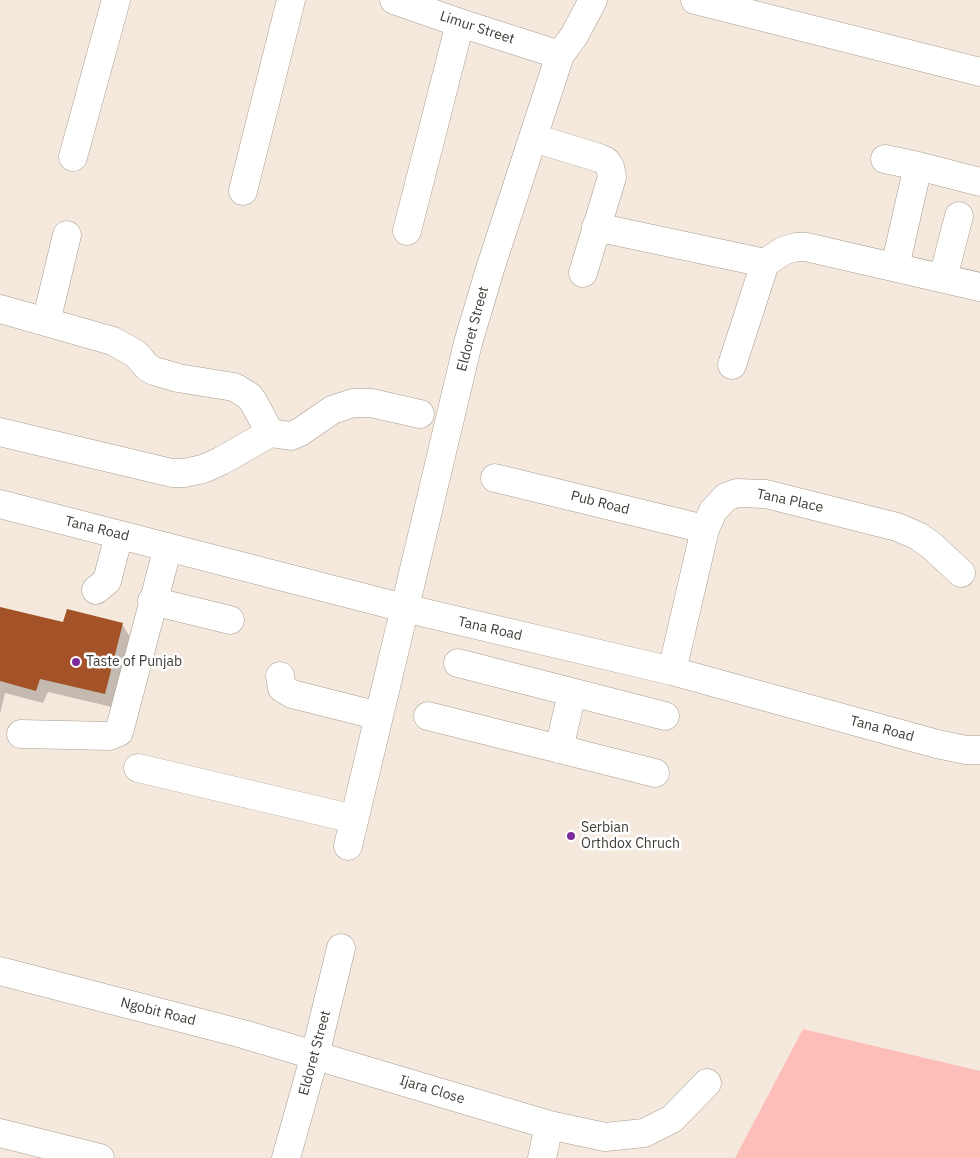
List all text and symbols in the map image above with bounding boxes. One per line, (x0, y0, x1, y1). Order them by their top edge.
street label: Limur Street (438, 8, 516, 48)
street label: Eldoret Street (454, 285, 492, 373)
street label: Tana Place (755, 486, 825, 516)
street label: Pub Road (569, 488, 631, 518)
street label: Tana Road (63, 513, 131, 545)
street label: Tana Road (456, 613, 524, 645)
place label: Taste of Punjab (86, 654, 182, 670)
marker: Taste of Punjab (70, 656, 82, 668)
street label: Tana Road (848, 712, 916, 746)
place label: Serbian Orthdox Chruch (581, 820, 680, 852)
marker: Serbian Orthdox Chruch (565, 830, 577, 842)
street label: Ngobit Road (119, 995, 197, 1029)
street label: Eldoret Street (296, 1009, 334, 1097)
street label: Ijara Close (397, 1072, 467, 1108)

